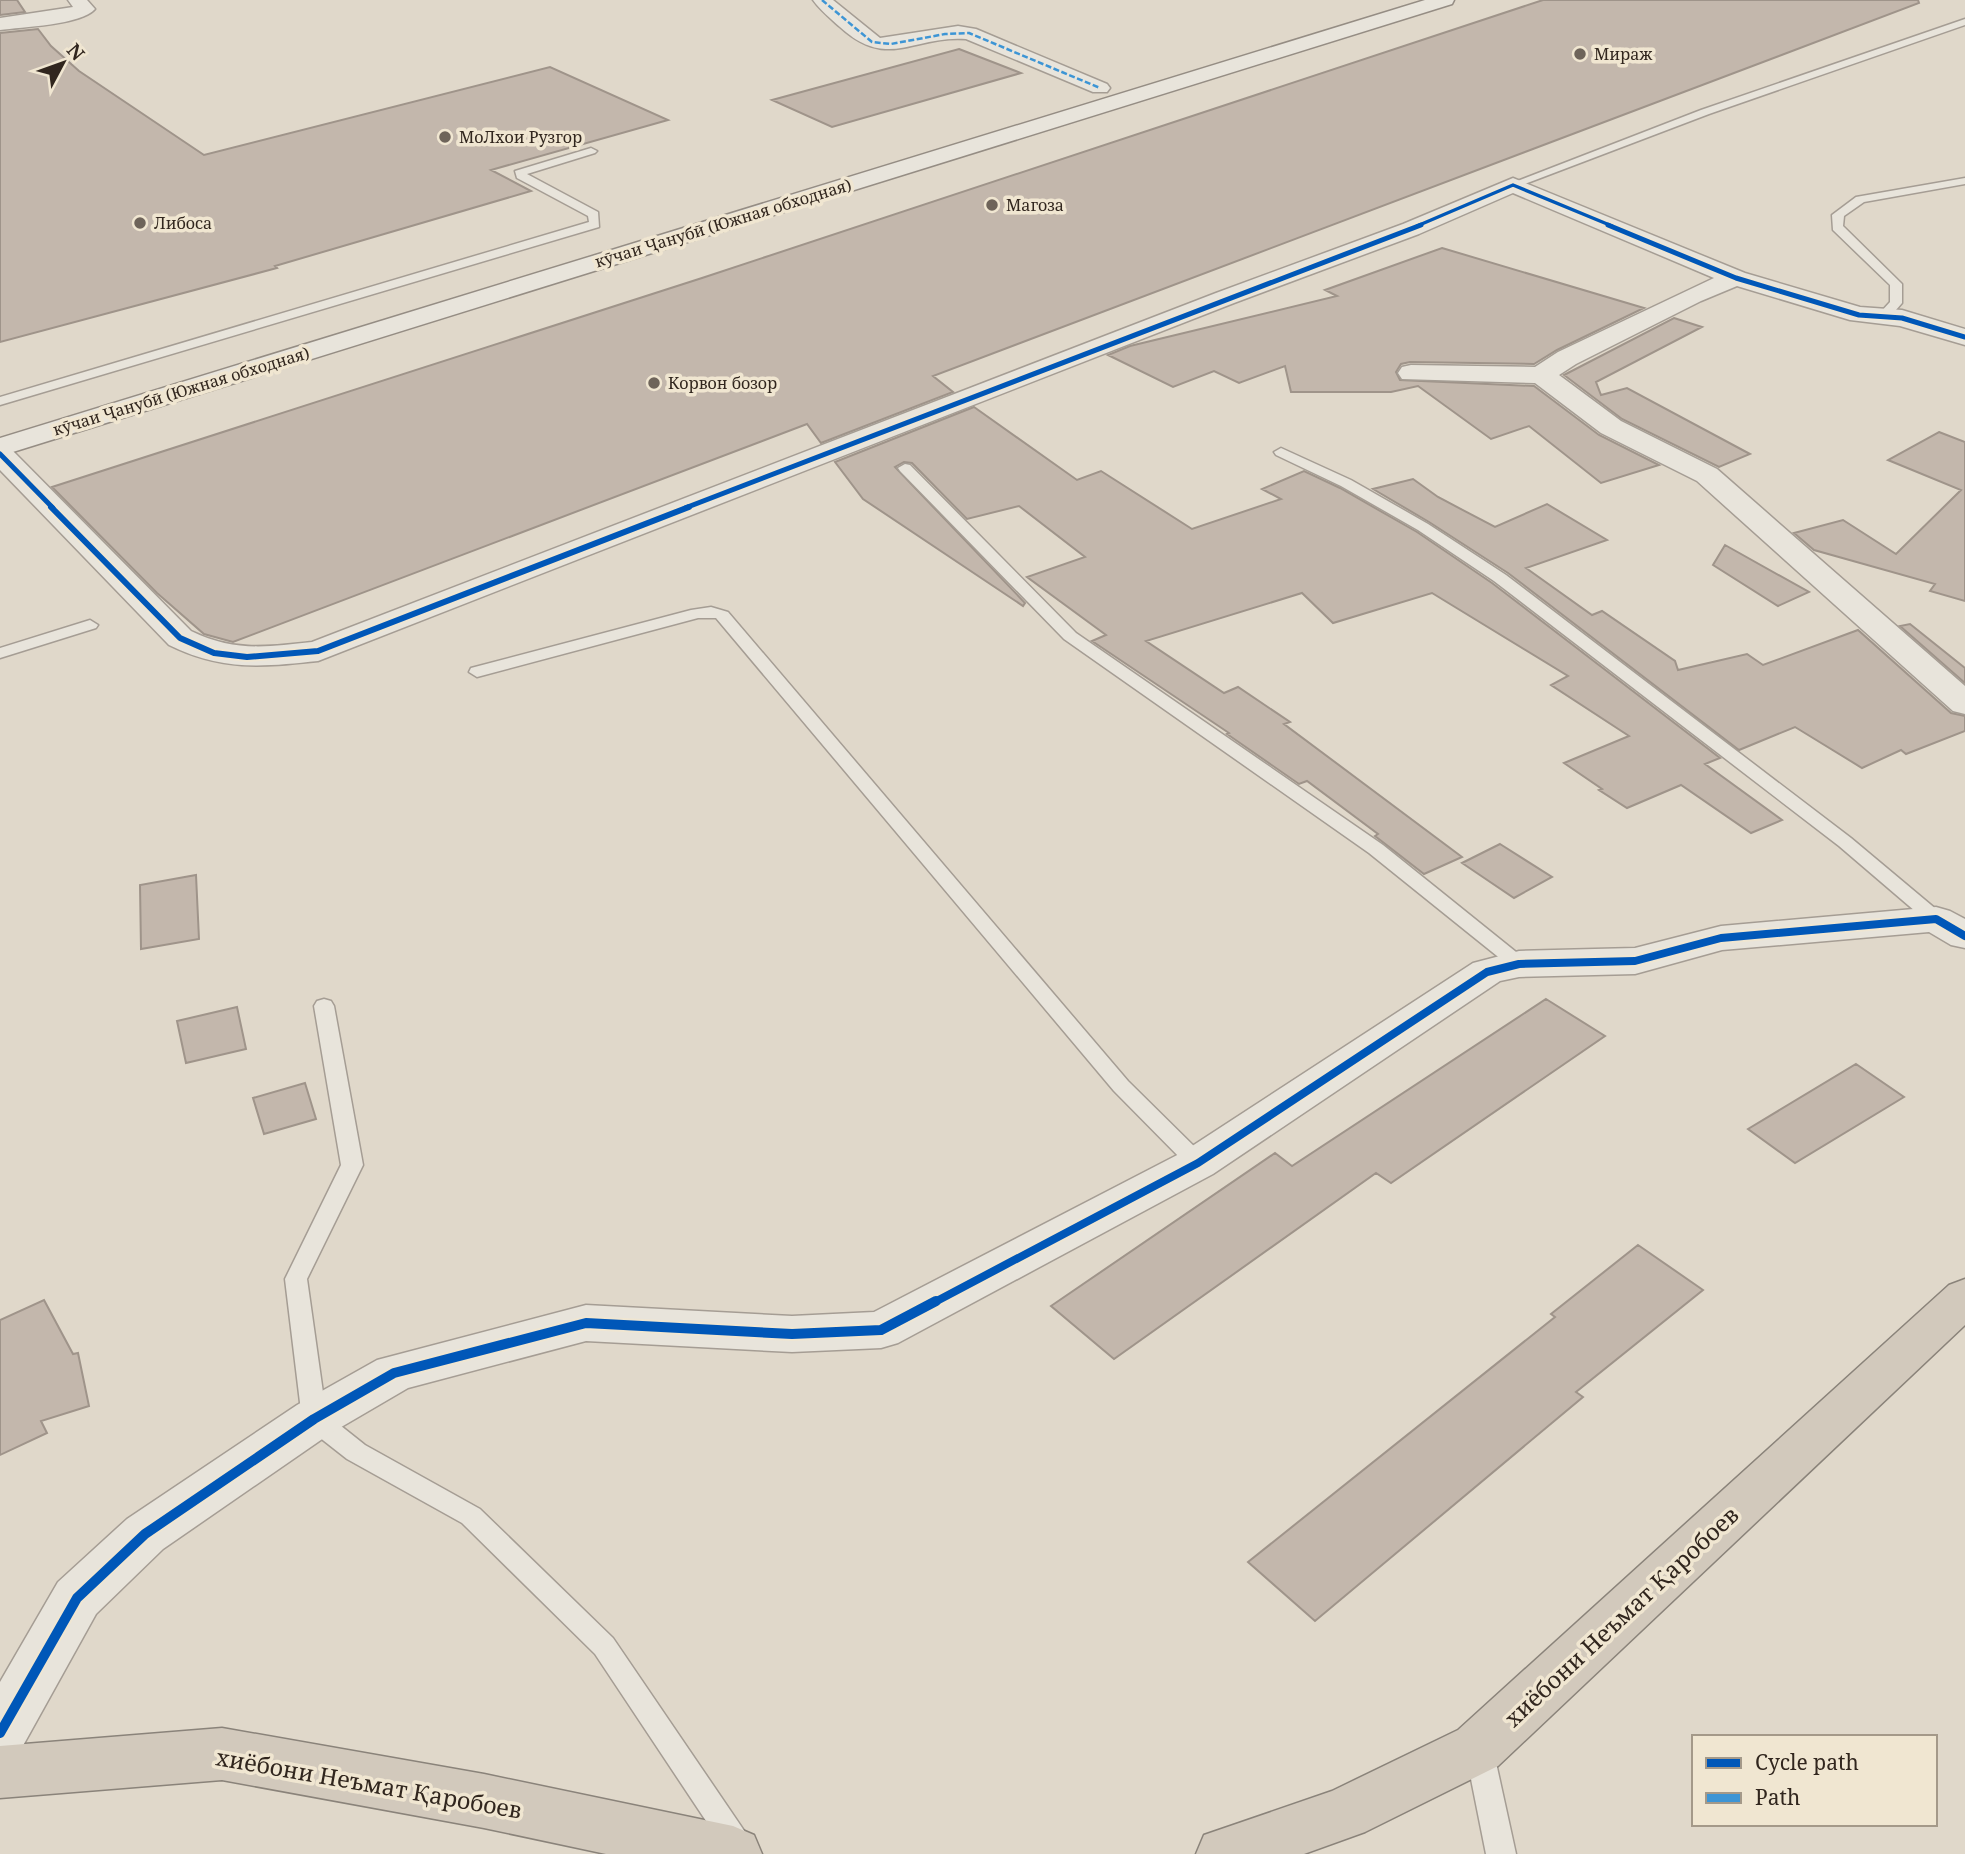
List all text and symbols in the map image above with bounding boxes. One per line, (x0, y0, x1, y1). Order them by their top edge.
north arrow (28, 28, 98, 98)
text: N (61, 38, 91, 66)
place label: Мираж (1594, 43, 1652, 65)
marker: Мираж (1572, 46, 1588, 62)
place label: МоЛхои Рузгор (459, 126, 582, 148)
marker: МоЛхои Рузгор (437, 129, 453, 145)
street label: кӯчаи Ҷанубӣ (Южная обходная) (592, 173, 854, 273)
place label: Магоза (1006, 194, 1064, 216)
marker: Магоза (984, 197, 1000, 213)
place label: Либоса (154, 212, 212, 234)
marker: Либоса (132, 215, 148, 231)
street label: кӯчаи Ҷанубӣ (Южная обходная) (50, 341, 312, 441)
place label: Корвон бозор (668, 372, 777, 394)
marker: Корвон бозор (646, 375, 662, 391)
street label: хиёбони Неъмат Қаробоев (1497, 1499, 1745, 1733)
legend (1692, 1735, 1937, 1826)
street label: хиёбони Неъмат Қаробоев (214, 1740, 524, 1826)
text: Cycle path (1755, 1748, 1859, 1776)
text: Path (1755, 1783, 1800, 1811)

